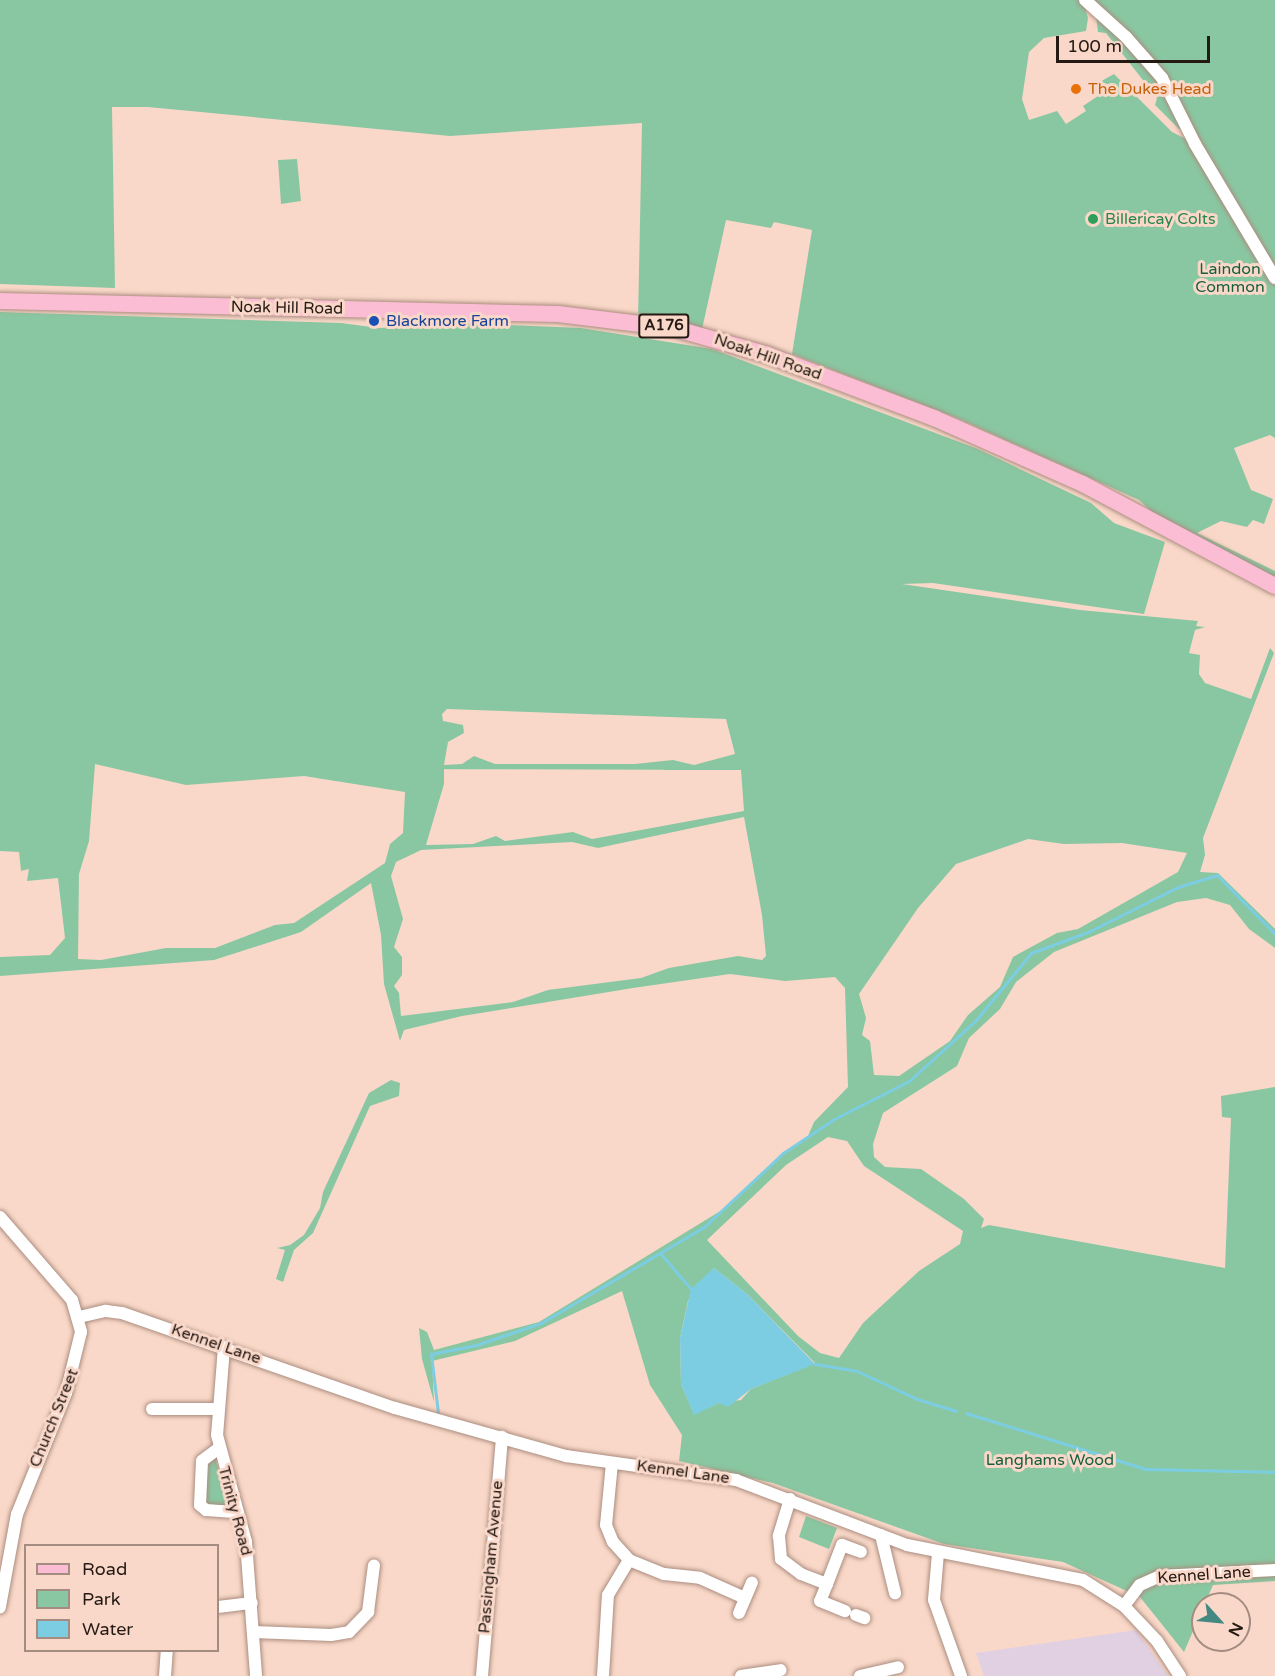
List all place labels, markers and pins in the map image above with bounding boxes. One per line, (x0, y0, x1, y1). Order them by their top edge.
place label: The Dukes Head (1088, 79, 1212, 99)
marker: The Dukes Head (1069, 82, 1083, 96)
place label: Billericay Colts (1105, 209, 1216, 229)
marker: Billericay Colts (1086, 212, 1100, 226)
place label: Blackmore Farm (386, 311, 509, 331)
marker: Blackmore Farm (367, 314, 381, 328)

